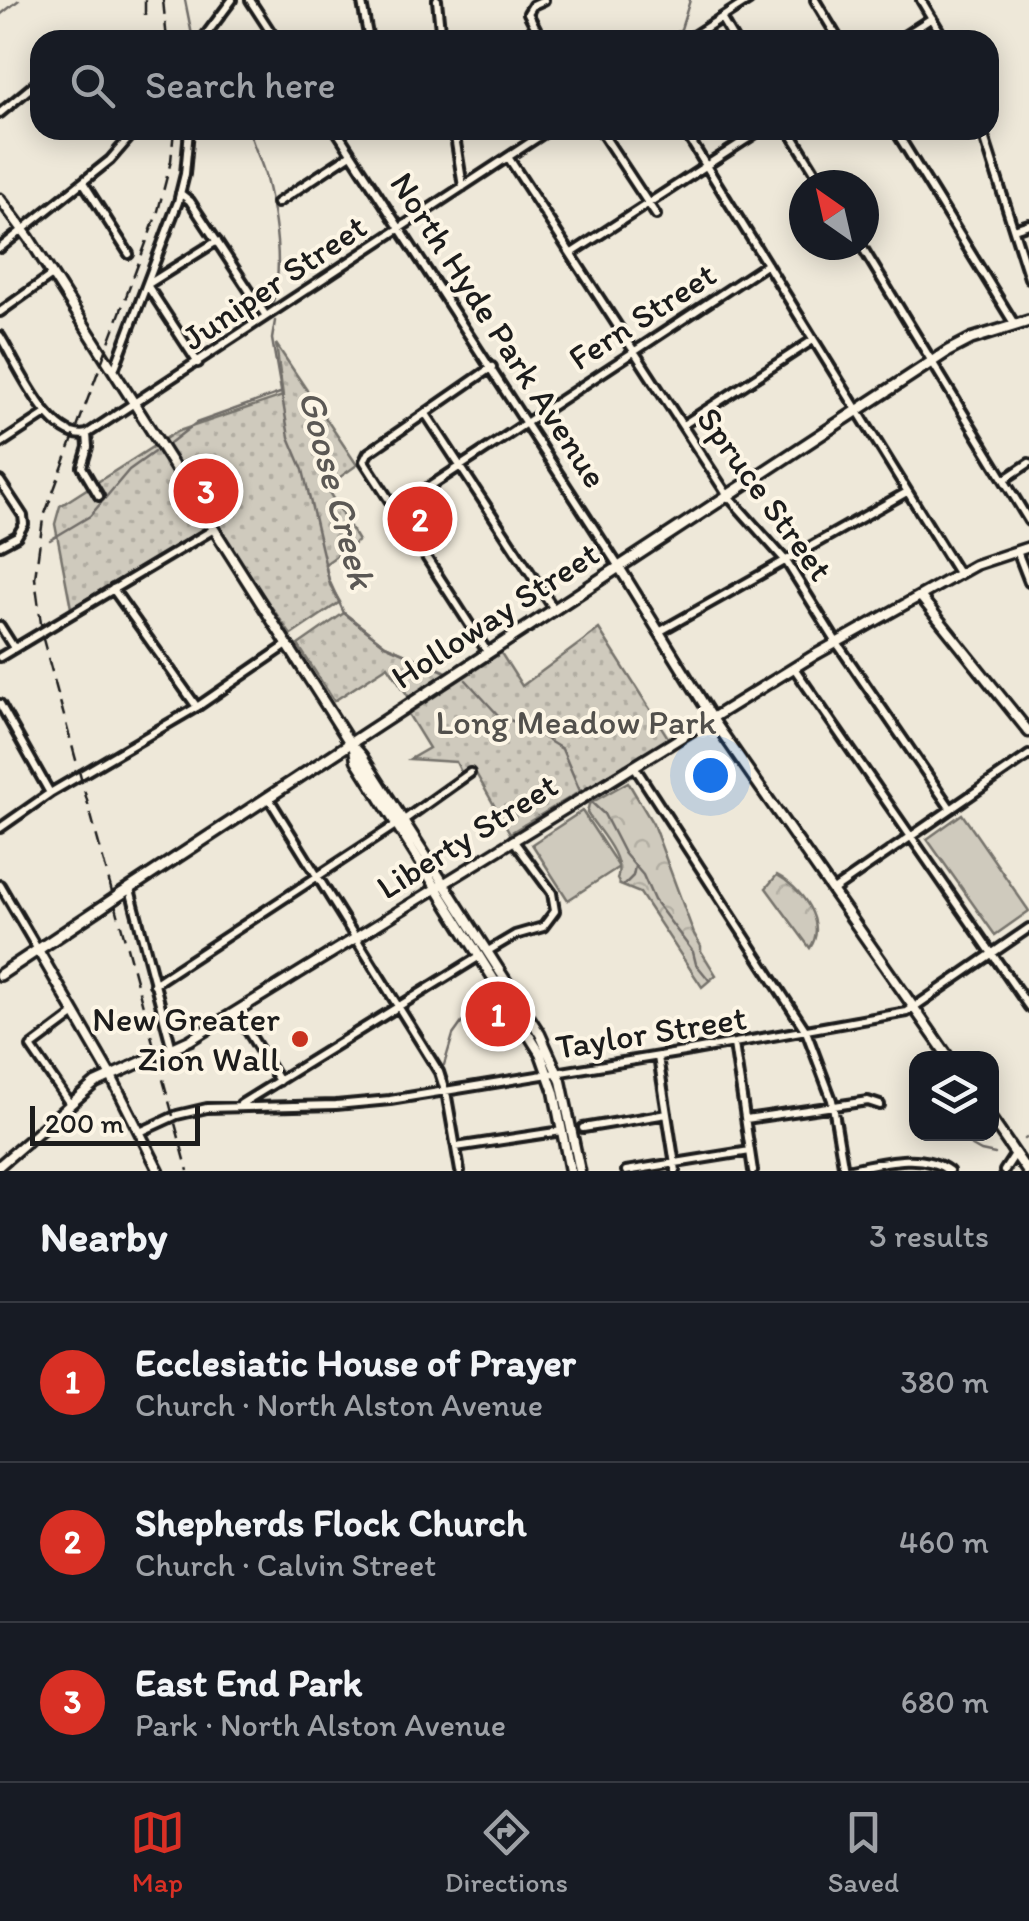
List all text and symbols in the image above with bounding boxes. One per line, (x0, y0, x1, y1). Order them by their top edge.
search box (30, 30, 999, 140)
icon: search (65, 58, 120, 113)
text: Search here (145, 62, 336, 108)
street label: North Hyde Park Avenue (381, 164, 617, 496)
north arrow (789, 170, 879, 260)
street label: Juniper Street (174, 205, 374, 359)
street label: Fern Street (560, 253, 724, 379)
water label: Goose Creek (288, 385, 386, 595)
street label: Spruce Street (688, 399, 842, 589)
pin: 3 (174, 454, 238, 528)
pin: 2 (388, 482, 452, 556)
street label: Holloway Street (383, 532, 607, 698)
park label: Long Meadow Park (435, 701, 717, 743)
your location (685, 750, 736, 801)
street label: Liberty Street (369, 764, 565, 908)
pin: 1 (466, 976, 530, 1052)
street label: Taylor Street (553, 996, 749, 1068)
place label: New Greater Zion Wall (92, 998, 280, 1080)
marker: New Greater Zion Wall (289, 1028, 311, 1050)
map controls (909, 1051, 999, 1141)
button: layers (909, 1051, 999, 1141)
scale bar (30, 1101, 200, 1146)
text: 200 m (45, 1106, 124, 1140)
text: Nearby (40, 1211, 167, 1262)
text: 3 results (869, 1217, 989, 1255)
text: Ecclesiatic House of Prayer (135, 1340, 576, 1386)
text: 1 (65, 1363, 80, 1401)
text: 380 m (900, 1363, 989, 1401)
text: Church · North Alston Avenue (135, 1386, 543, 1424)
text: Shepherds Flock Church (135, 1500, 526, 1546)
text: 2 (64, 1523, 81, 1561)
text: 460 m (899, 1523, 989, 1561)
text: Church · Calvin Street (135, 1546, 436, 1584)
text: East End Park (135, 1660, 362, 1706)
text: 3 (64, 1683, 81, 1721)
text: 680 m (901, 1683, 989, 1721)
text: Park · North Alston Avenue (135, 1706, 506, 1744)
tab: Map (130, 1805, 185, 1899)
tab: Directions (445, 1805, 568, 1899)
tab: Saved (828, 1805, 899, 1899)

